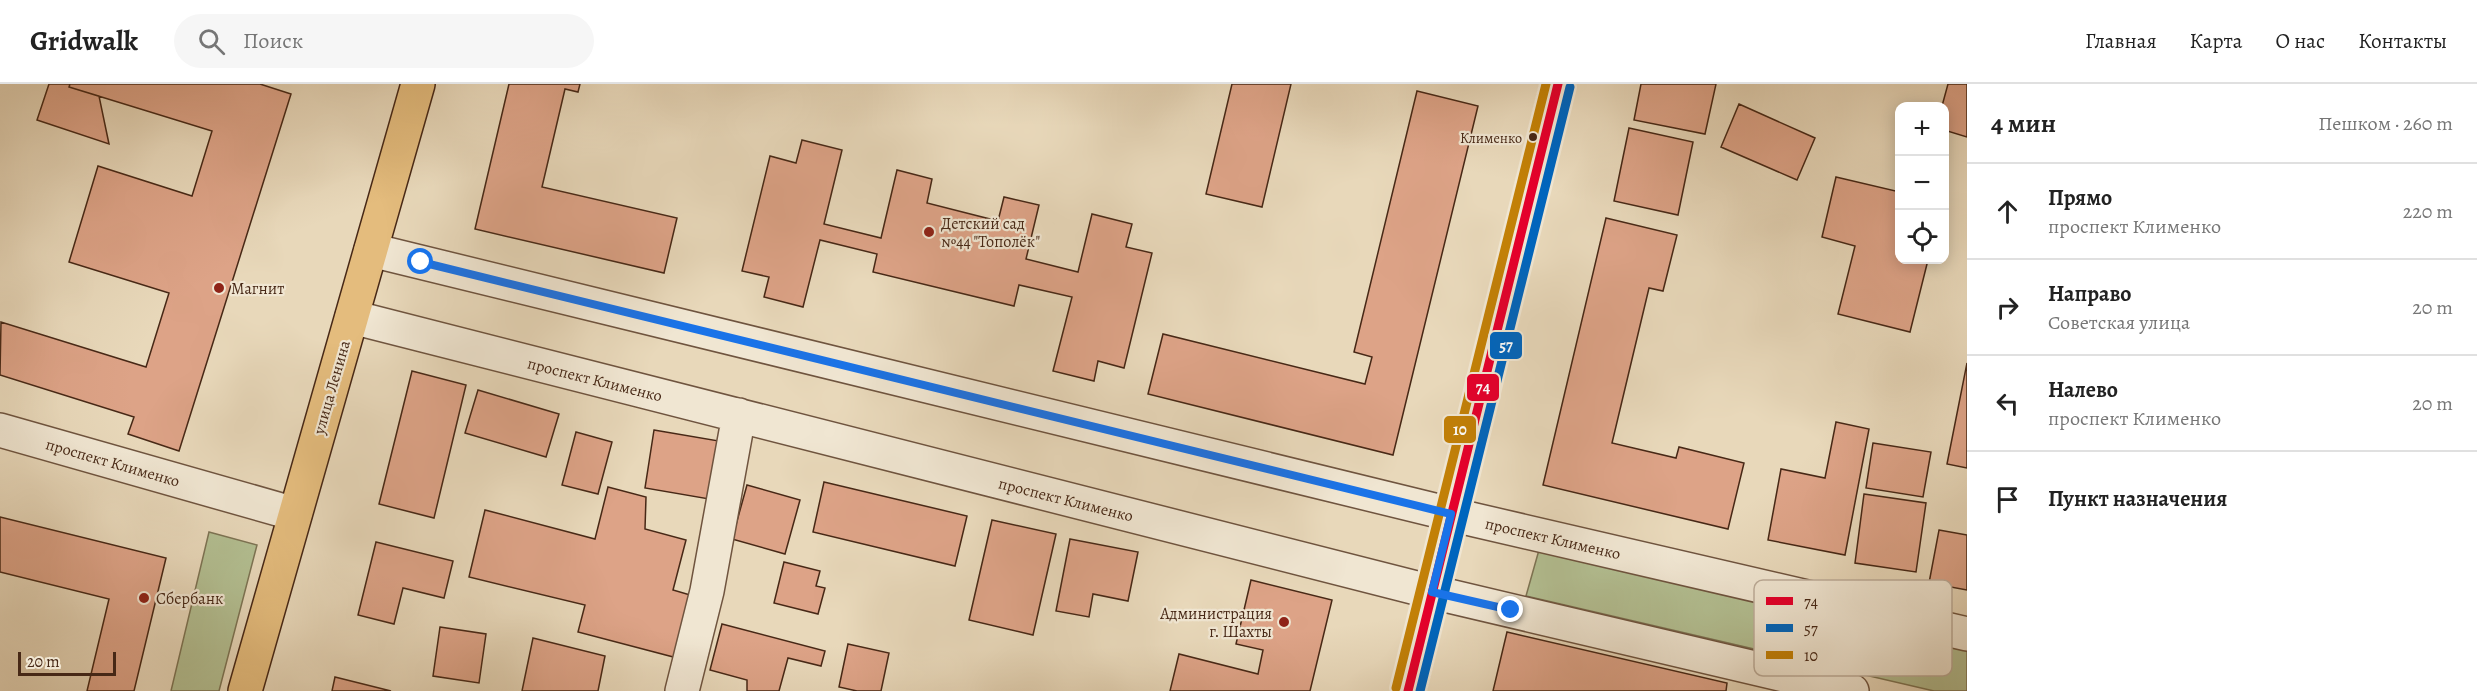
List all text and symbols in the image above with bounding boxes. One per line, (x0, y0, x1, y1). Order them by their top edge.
search box (174, 14, 594, 68)
text: Gridwalk (30, 22, 138, 60)
icon: search (195, 25, 228, 58)
text: Поиск (243, 26, 303, 56)
text: Главная (2085, 27, 2157, 55)
text: Карта (2190, 27, 2242, 55)
text: О нас (2275, 27, 2325, 55)
text: Контакты (2358, 27, 2447, 55)
map controls (1895, 102, 1949, 264)
button: + (1895, 102, 1949, 156)
text: 4 мин (1991, 106, 2056, 141)
text: Пешком · 260 m (2318, 110, 2453, 137)
place label: Клименко (1460, 129, 1522, 148)
marker: Клименко (1527, 131, 1539, 143)
button: − (1895, 156, 1949, 210)
text: Прямо (2048, 183, 2112, 213)
icon: ahead (1991, 195, 2024, 228)
text: 220 m (2403, 198, 2453, 225)
button: locate (1895, 210, 1949, 264)
place label: Детский сад №44 "Тополёк" (941, 213, 1041, 253)
text: проспект Клименко (2048, 213, 2221, 240)
marker: Детский сад №44 "Тополёк" (922, 225, 936, 239)
route start (407, 248, 433, 274)
place label: Магнит (231, 278, 284, 300)
text: Направо (2048, 279, 2131, 309)
marker: Магнит (212, 281, 226, 295)
icon: right (1991, 291, 2024, 324)
text: 20 m (2412, 294, 2453, 321)
text: Советская улица (2048, 309, 2190, 336)
line badge: 57 (1489, 331, 1523, 360)
text: 57 (1499, 335, 1513, 357)
street label: улица Ленина (308, 337, 356, 438)
street label: проспект Клименко (525, 353, 665, 407)
line badge: 74 (1466, 373, 1500, 402)
text: Налево (2048, 375, 2118, 405)
text: 74 (1476, 377, 1491, 399)
icon: left (1991, 387, 2024, 420)
text: 20 m (2412, 390, 2453, 417)
text: проспект Клименко (2048, 405, 2221, 432)
line badge: 10 (1443, 415, 1477, 444)
text: 10 (1453, 419, 1467, 441)
street label: проспект Клименко (43, 433, 182, 493)
street label: проспект Клименко (996, 473, 1136, 527)
icon: arrive (1991, 483, 2024, 516)
text: Пункт назначения (2048, 484, 2227, 514)
street label: проспект Клименко (1483, 513, 1623, 565)
legend (1754, 580, 1952, 676)
place label: Сбербанк (156, 588, 223, 610)
marker: Сбербанк (137, 591, 151, 605)
text: 74 (1804, 591, 1818, 613)
route end (1497, 596, 1523, 622)
place label: Администрация г. Шахты (1159, 603, 1272, 643)
marker: Администрация г. Шахты (1277, 615, 1291, 629)
text: 57 (1804, 618, 1818, 640)
text: 10 (1804, 645, 1818, 667)
scale bar (18, 649, 116, 676)
text: 20 m (27, 651, 60, 673)

